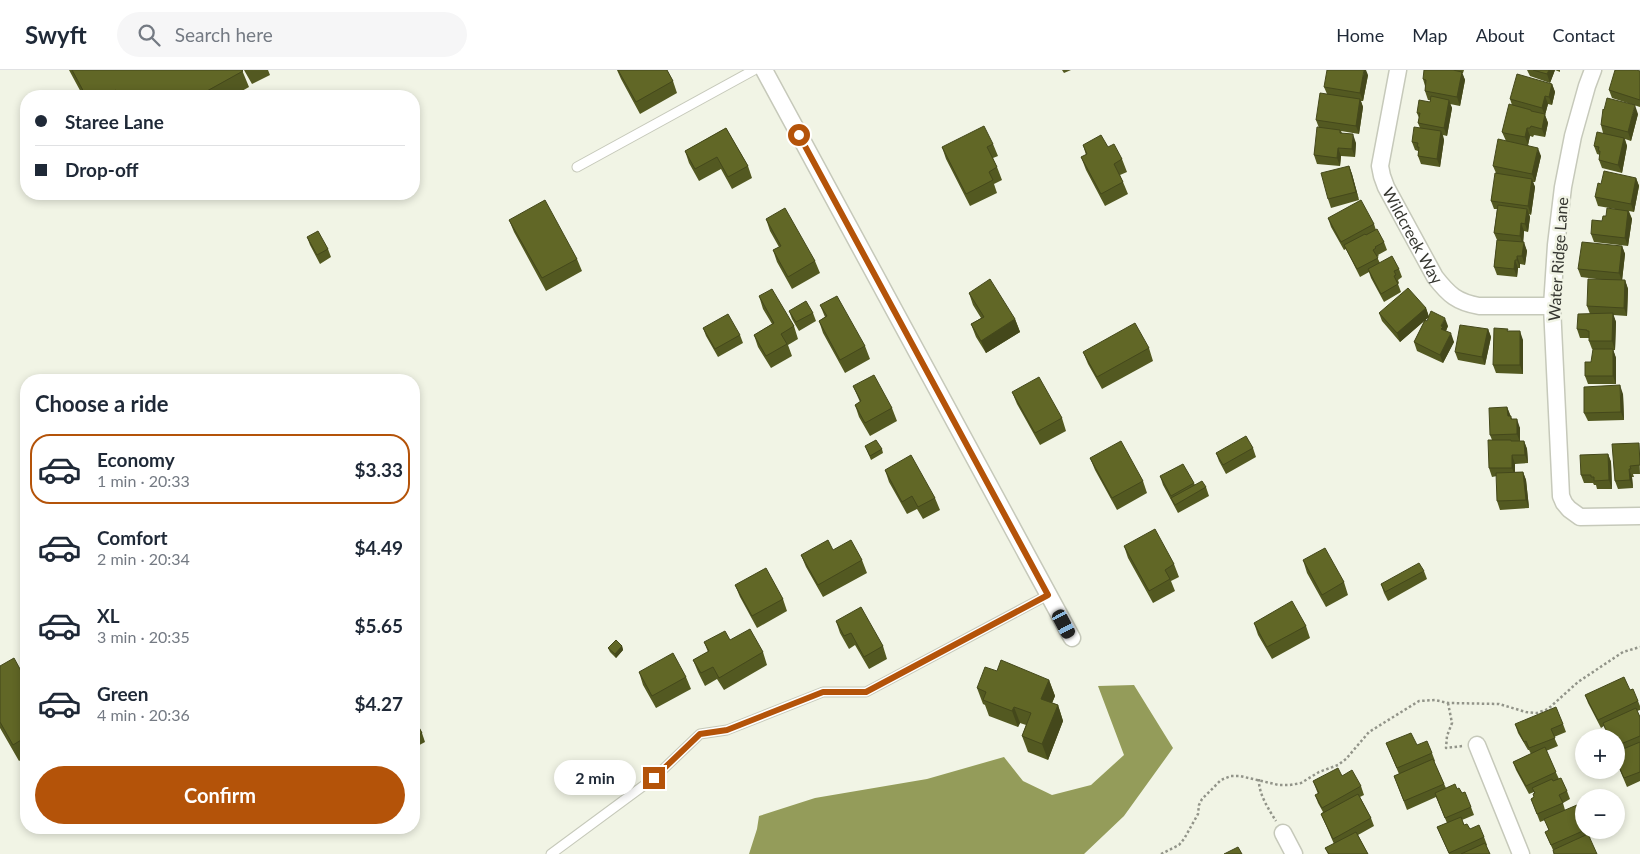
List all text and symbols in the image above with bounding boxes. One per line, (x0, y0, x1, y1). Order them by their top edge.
search box (117, 12, 467, 57)
text: Swyft (25, 20, 87, 49)
icon: search (135, 21, 163, 49)
text: Search here (175, 23, 273, 46)
text: Home (1336, 24, 1384, 46)
text: Map (1412, 24, 1448, 46)
text: About (1476, 24, 1525, 46)
text: Contact (1553, 24, 1615, 46)
text: Staree Lane (65, 110, 164, 133)
route start (788, 124, 810, 146)
text: Drop-off (65, 158, 139, 181)
street label: Wildcreek Way (1379, 184, 1447, 288)
street label: Water Ridge Lane (1544, 196, 1571, 322)
text: Choose a ride (35, 390, 169, 417)
icon: car (37, 447, 82, 492)
text: Economy (97, 448, 175, 471)
text: $3.33 (354, 458, 403, 481)
text: 1 min · 20:33 (97, 471, 190, 490)
icon: car (37, 525, 82, 570)
text: Comfort (97, 526, 168, 549)
text: $4.49 (354, 536, 403, 559)
text: 2 min · 20:34 (97, 549, 190, 568)
icon: car (37, 603, 82, 648)
text: XL (97, 604, 120, 627)
car (1050, 607, 1077, 641)
text: $5.65 (354, 614, 403, 637)
text: 3 min · 20:35 (97, 627, 190, 646)
icon: car (37, 681, 82, 726)
text: Green (97, 682, 148, 705)
text: $4.27 (354, 692, 403, 715)
text: 4 min · 20:36 (97, 705, 190, 724)
map controls (1575, 729, 1625, 839)
button: + (1575, 729, 1625, 779)
callout: 2 min (554, 760, 636, 796)
button: Confirm (35, 766, 405, 824)
route end (643, 767, 665, 789)
text: 2 min (575, 768, 615, 787)
button: − (1575, 789, 1625, 839)

